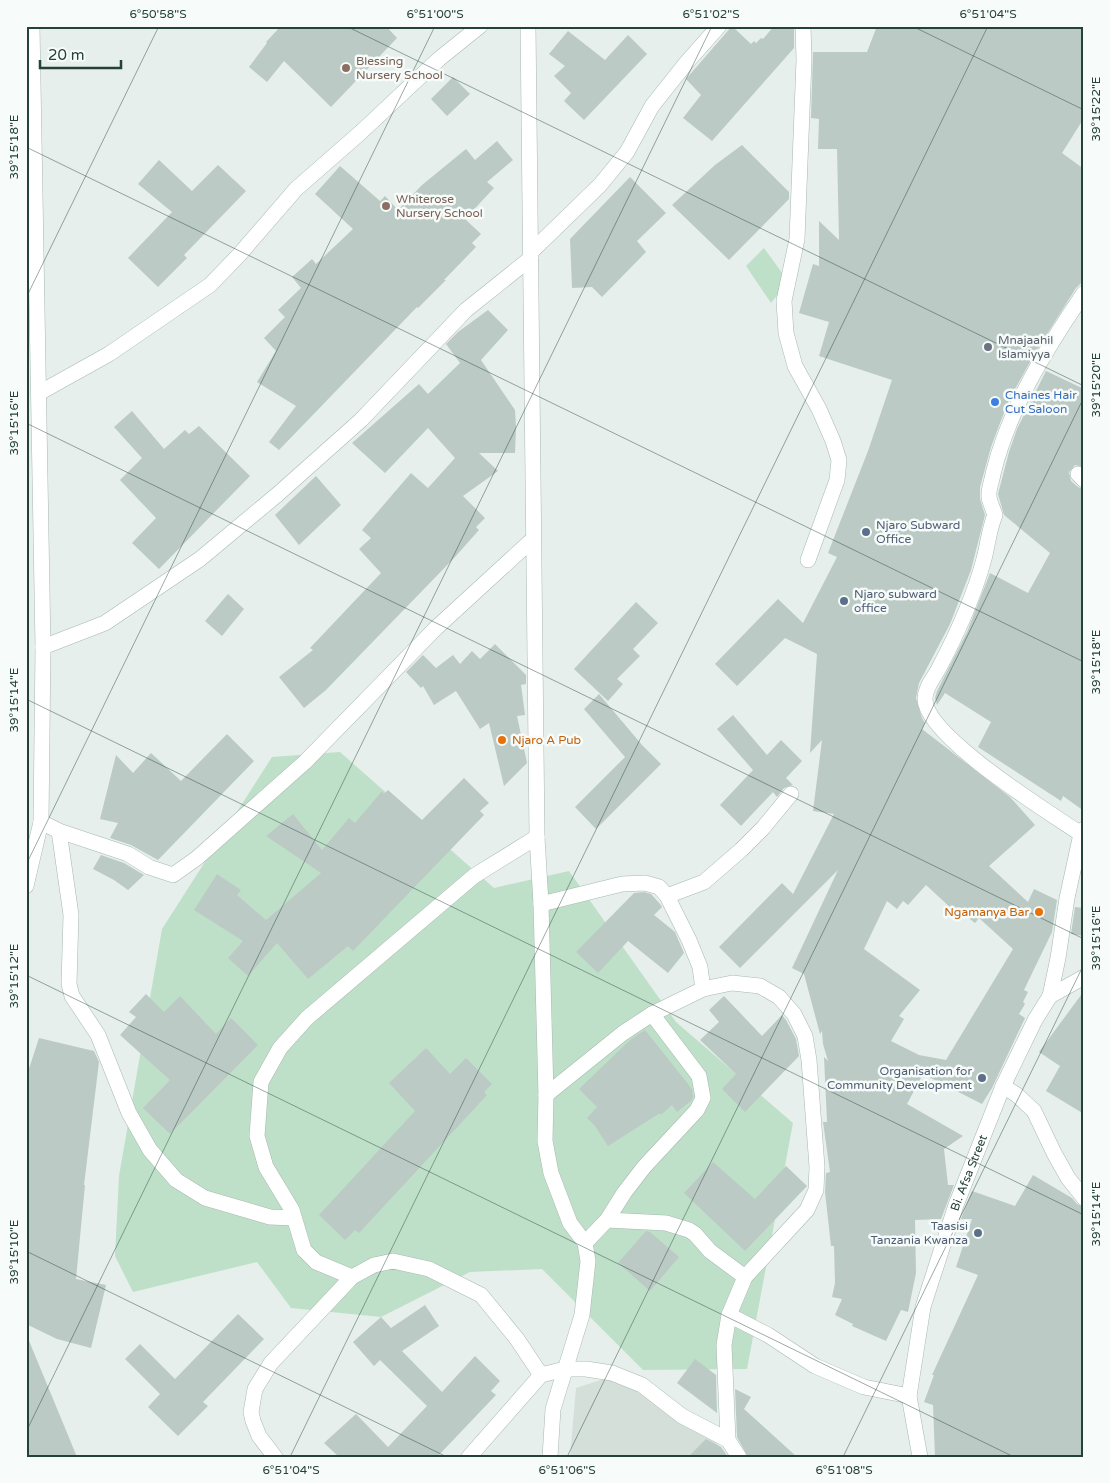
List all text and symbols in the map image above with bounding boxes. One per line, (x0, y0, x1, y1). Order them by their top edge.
text: 6°50'58"S (129, 7, 187, 21)
text: 6°51'00"S (406, 7, 464, 21)
text: 6°51'02"S (682, 7, 740, 21)
text: 6°51'04"S (959, 7, 1017, 21)
scale bar (40, 38, 121, 70)
text: 20 m (48, 46, 85, 64)
place label: Blessing Nursery School (356, 54, 443, 82)
marker: Blessing Nursery School (340, 62, 352, 74)
text: 39°15'22"E (1089, 76, 1103, 142)
text: 39°15'18"E (7, 114, 21, 180)
place label: Whiterose Nursery School (396, 192, 483, 220)
marker: Whiterose Nursery School (380, 200, 392, 212)
place label: Mnajaahil Islamiyya (998, 333, 1053, 361)
marker: Mnajaahil Islamiyya (982, 341, 994, 353)
text: 39°15'20"E (1089, 352, 1103, 418)
place label: Chaines Hair Cut Saloon (1005, 388, 1077, 416)
text: 39°15'16"E (7, 390, 21, 456)
marker: Chaines Hair Cut Saloon (989, 396, 1001, 408)
place label: Njaro Subward Office (876, 518, 960, 546)
marker: Njaro Subward Office (860, 526, 872, 538)
place label: Njaro subward office (854, 587, 937, 615)
marker: Njaro subward office (838, 595, 850, 607)
text: 39°15'18"E (1089, 629, 1103, 695)
text: 39°15'14"E (7, 667, 21, 733)
place label: Njaro A Pub (512, 733, 581, 747)
marker: Njaro A Pub (496, 734, 508, 746)
place label: Ngamanya Bar (944, 905, 1029, 919)
text: 39°15'16"E (1089, 905, 1103, 971)
marker: Ngamanya Bar (1033, 906, 1045, 918)
text: 39°15'12"E (7, 943, 21, 1009)
place label: Organisation for Community Development (827, 1064, 972, 1092)
marker: Organisation for Community Development (976, 1072, 988, 1084)
street label: Bi. Afsa Street (948, 1132, 990, 1213)
text: 39°15'14"E (1089, 1181, 1103, 1247)
text: 39°15'10"E (7, 1219, 21, 1285)
place label: Taasisi Tanzania Kwanza (870, 1219, 968, 1247)
marker: Taasisi Tanzania Kwanza (972, 1227, 984, 1239)
text: 6°51'04"S (262, 1463, 320, 1477)
text: 6°51'06"S (538, 1463, 596, 1477)
text: 6°51'08"S (815, 1463, 873, 1477)

